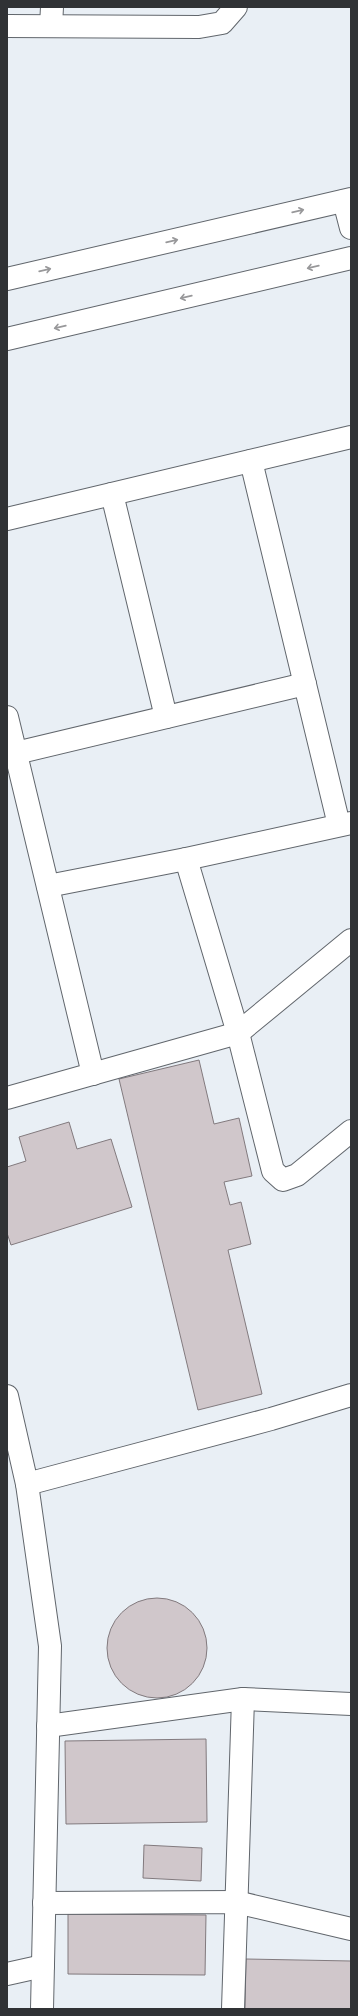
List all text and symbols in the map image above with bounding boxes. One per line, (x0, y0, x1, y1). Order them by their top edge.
one-way arrow (292, 207, 305, 215)
one-way arrow (165, 236, 178, 244)
one-way arrow (307, 264, 320, 272)
one-way arrow (38, 265, 51, 273)
one-way arrow (180, 294, 193, 301)
one-way arrow (54, 323, 67, 331)

